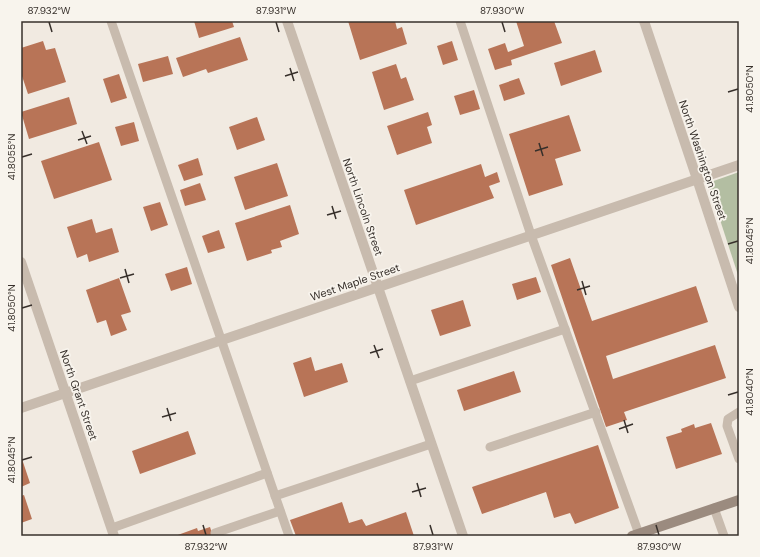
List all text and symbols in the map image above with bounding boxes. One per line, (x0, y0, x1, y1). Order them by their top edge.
text: 87.932°W (27, 4, 71, 17)
text: 87.931°W (256, 4, 296, 17)
text: 87.930°W (480, 4, 524, 17)
text: 41.8050°N (743, 65, 756, 113)
street label: North Washington Street (676, 98, 730, 222)
text: 41.8055°N (5, 134, 18, 180)
street label: North Lincoln Street (340, 156, 386, 258)
text: 41.8045°N (743, 218, 756, 264)
street label: West Maple Street (308, 260, 402, 304)
text: 41.8050°N (5, 284, 18, 332)
street label: North Grant Street (57, 348, 101, 442)
text: 41.8040°N (743, 368, 756, 416)
text: 41.8045°N (5, 437, 18, 483)
text: 87.932°W (184, 540, 228, 553)
text: 87.931°W (413, 540, 453, 553)
text: 87.930°W (637, 540, 681, 553)

